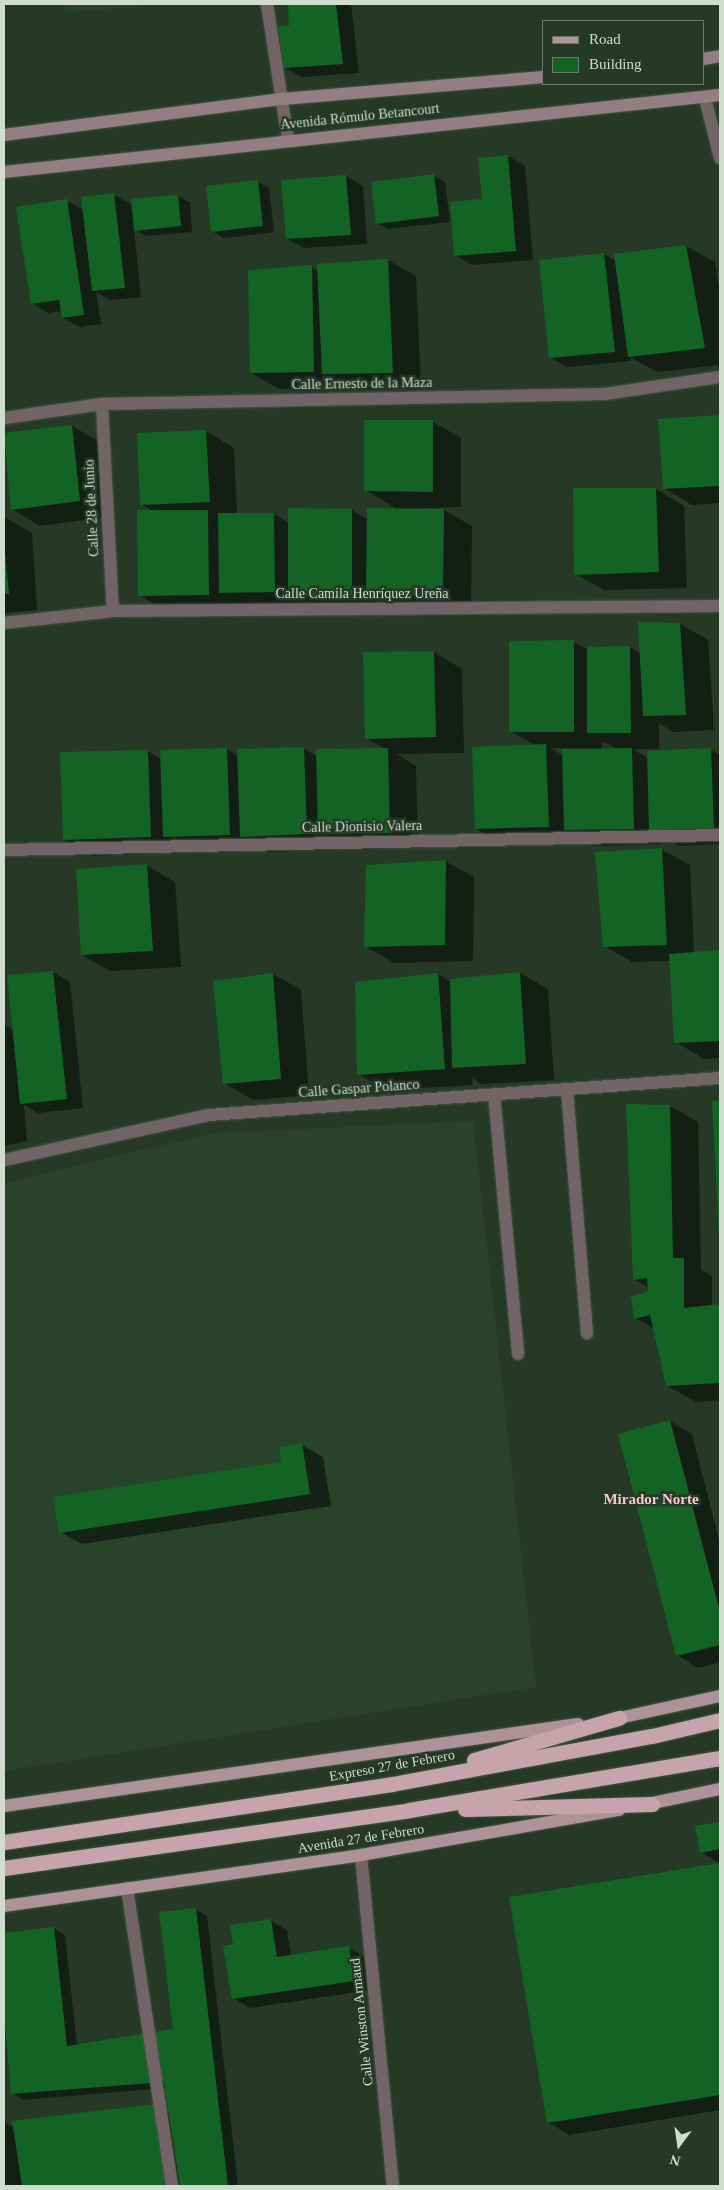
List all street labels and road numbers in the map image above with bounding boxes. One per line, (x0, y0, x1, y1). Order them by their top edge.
street label: Avenida Rómulo Betancourt (280, 100, 440, 134)
street label: Calle Ernesto de la Maza (292, 374, 432, 394)
street label: Calle 28 de Junio (81, 459, 103, 557)
street label: Calle Camila Henríquez Ureña (276, 586, 448, 602)
street label: Calle Dionisio Valera (302, 818, 422, 836)
street label: Calle Gaspar Polanco (298, 1076, 420, 1102)
street label: Expreso 27 de Febrero (328, 1747, 456, 1785)
street label: Avenida 27 de Febrero (297, 1821, 425, 1857)
street label: Calle Winston Armaud (347, 1957, 377, 2087)

